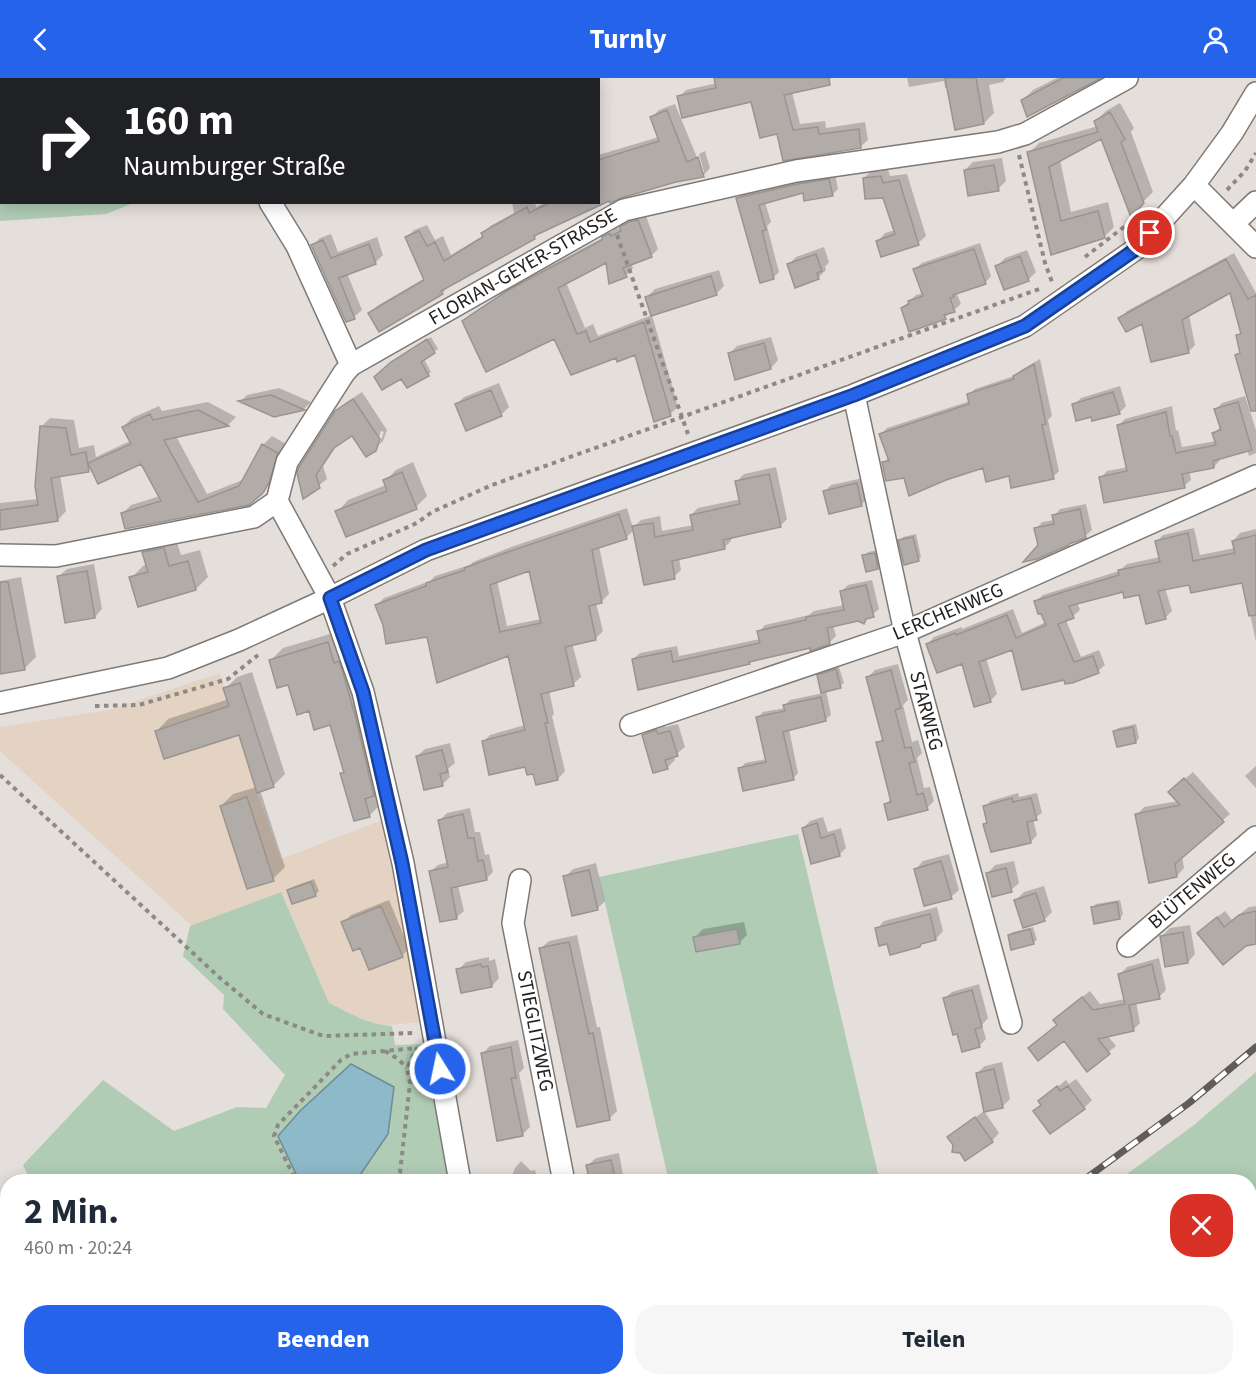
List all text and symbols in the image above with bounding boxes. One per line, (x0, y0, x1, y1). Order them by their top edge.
text: Turnly (589, 20, 667, 59)
icon: back (24, 23, 57, 56)
icon: person (1199, 23, 1232, 56)
text: 160 m (123, 91, 234, 151)
icon: right (24, 102, 102, 180)
text: Naumburger Straße (123, 147, 345, 186)
street label: FLORIAN-GEYER-STRASSE (424, 202, 622, 332)
pin (1124, 207, 1175, 258)
icon: arrive (1133, 216, 1166, 249)
street label: LERCHENWEG (888, 576, 1008, 648)
street label: STARWEG (902, 668, 950, 754)
street label: BLÜTENWEG (1142, 846, 1242, 936)
street label: STIEGLITZWEG (510, 968, 560, 1094)
position arrow (408, 1037, 472, 1101)
text: 2 Min. (24, 1186, 119, 1237)
button: close (1170, 1194, 1233, 1257)
text: 460 m · 20:24 (24, 1234, 132, 1262)
button: Beenden (24, 1305, 623, 1374)
button: Teilen (635, 1305, 1233, 1374)

